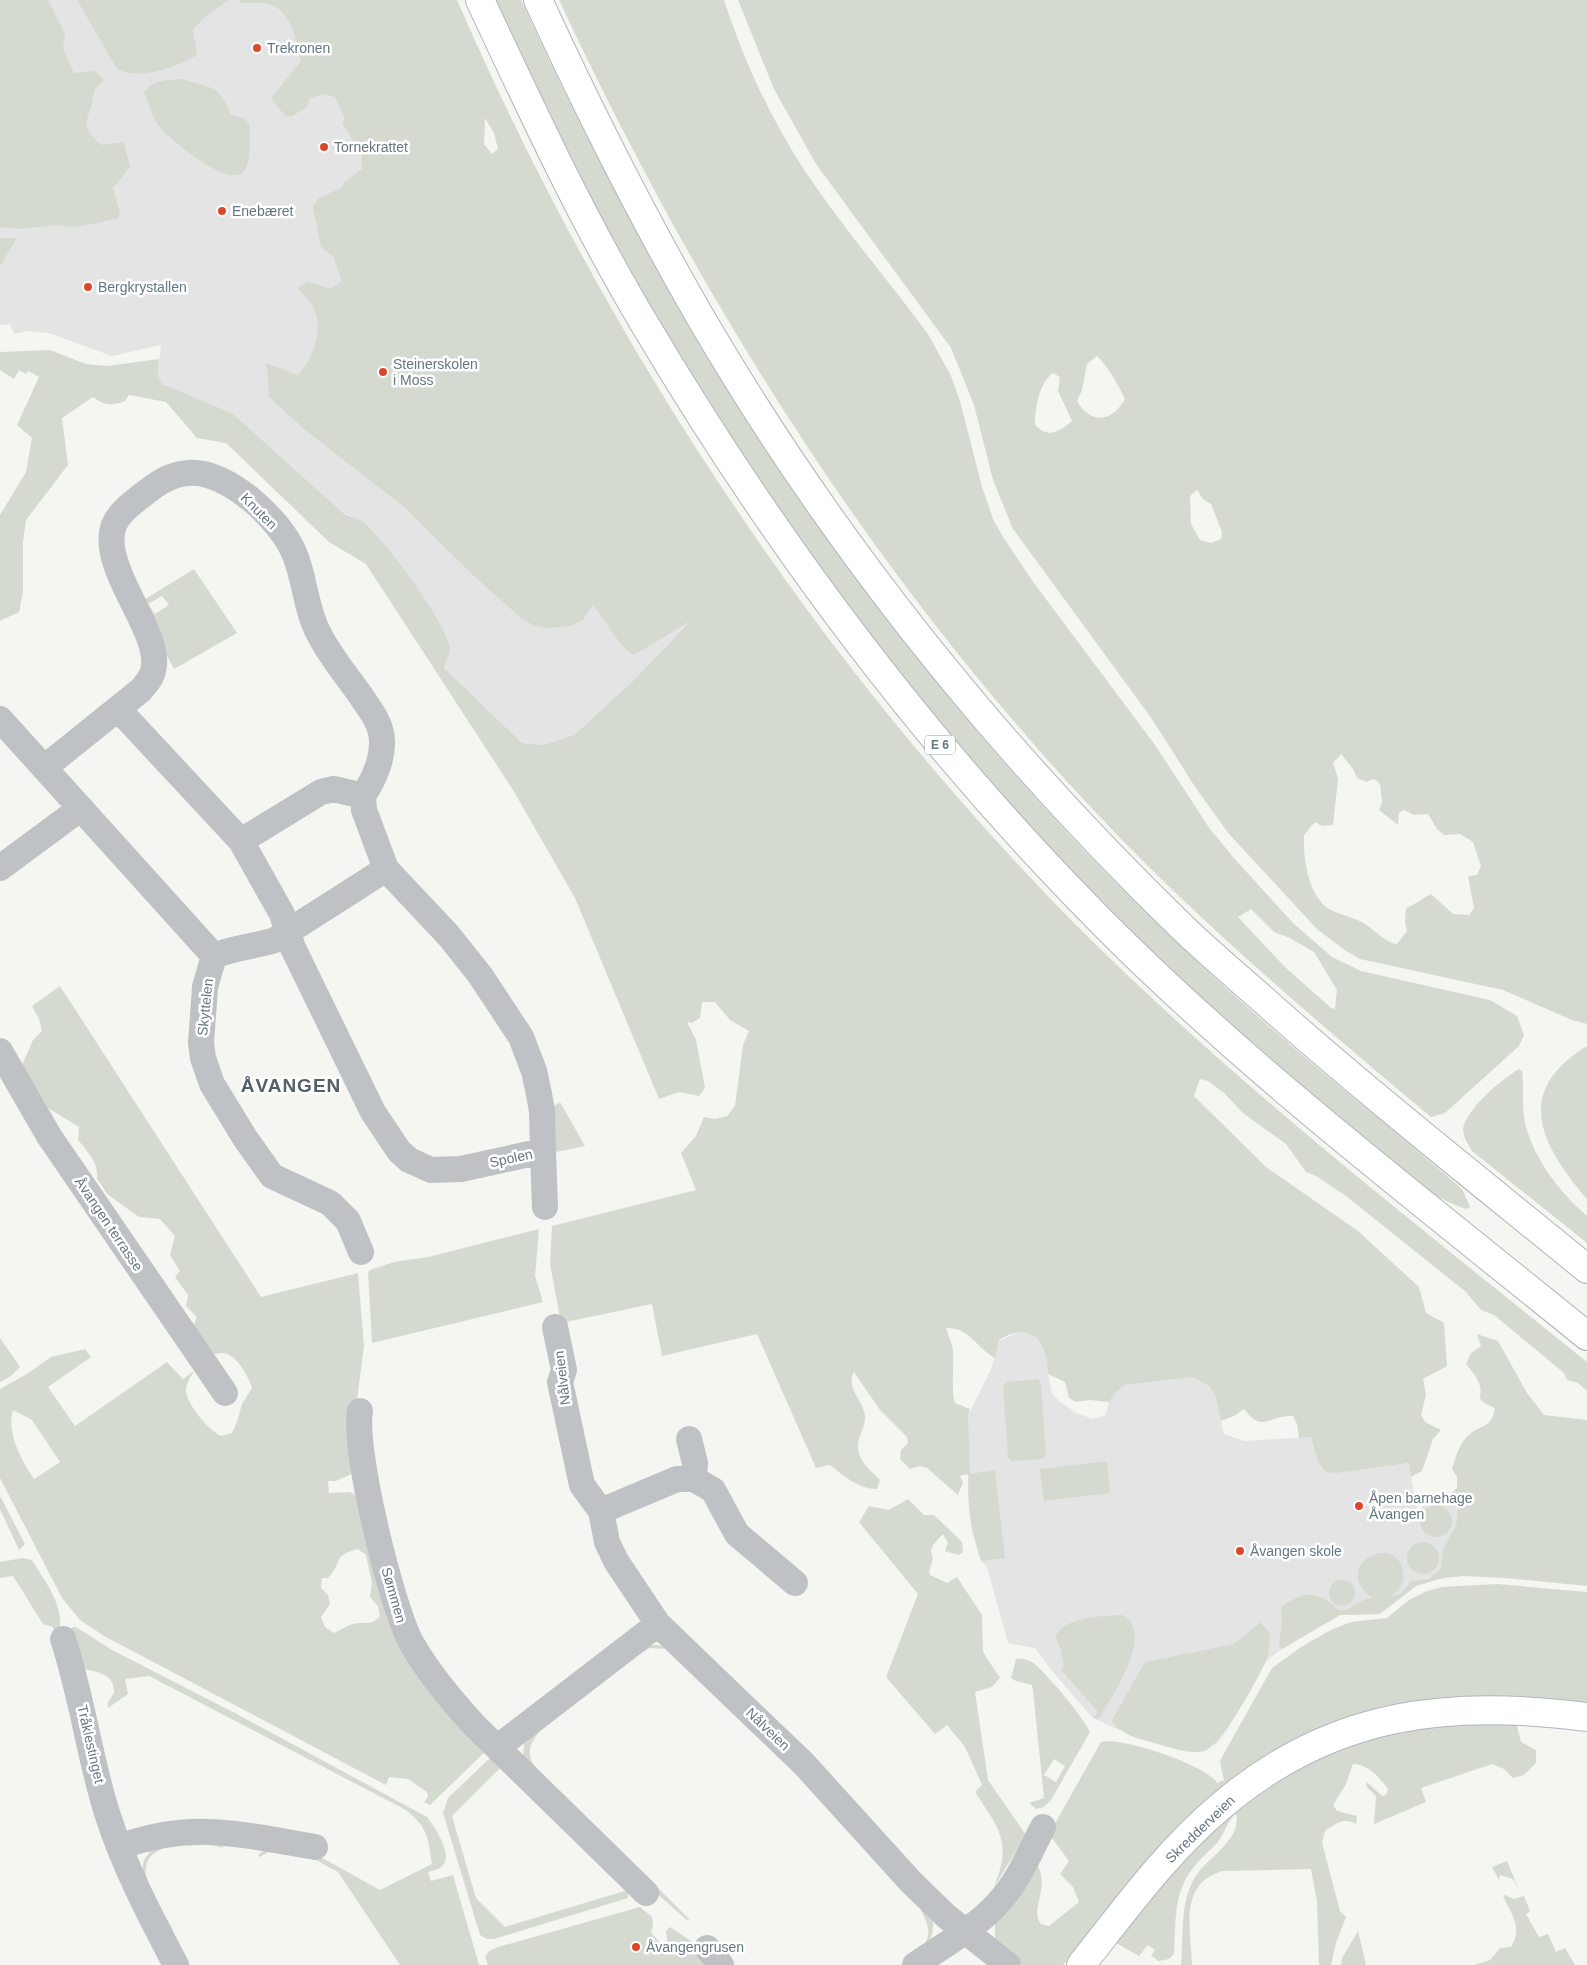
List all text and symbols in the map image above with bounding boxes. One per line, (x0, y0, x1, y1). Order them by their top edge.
place label: Trekronen (267, 40, 330, 56)
marker: Trekronen (251, 42, 263, 54)
place label: Tornekrattet (334, 139, 408, 155)
marker: Tornekrattet (318, 141, 330, 153)
place label: Enebæret (232, 203, 294, 219)
marker: Enebæret (216, 205, 228, 217)
place label: Bergkrystallen (98, 279, 187, 295)
marker: Bergkrystallen (82, 281, 94, 293)
place label: Steinerskolen i Moss (393, 356, 478, 388)
marker: Steinerskolen i Moss (377, 366, 389, 378)
street label: Knuten (238, 490, 280, 532)
road number: E 6 (925, 736, 955, 754)
street label: Skyttelen (194, 978, 216, 1036)
district label: ÅVANGEN (241, 1075, 341, 1096)
street label: Spolen (488, 1146, 534, 1170)
street label: Åvangen terrasse (72, 1174, 146, 1274)
street label: Nålveien (551, 1350, 573, 1406)
place label: Åpen barnehage Åvangen (1369, 1490, 1473, 1522)
marker: Åpen barnehage Åvangen (1353, 1500, 1365, 1512)
place label: Åvangen skole (1250, 1543, 1342, 1559)
marker: Åvangen skole (1234, 1545, 1246, 1557)
street label: Sømmen (378, 1565, 410, 1625)
street label: Tråklestinget (74, 1703, 108, 1785)
street label: Nålveien (743, 1704, 793, 1754)
street label: Skredderveien (1162, 1792, 1238, 1866)
place label: Åvangengrusen (646, 1939, 744, 1955)
marker: Åvangengrusen (630, 1941, 642, 1953)

